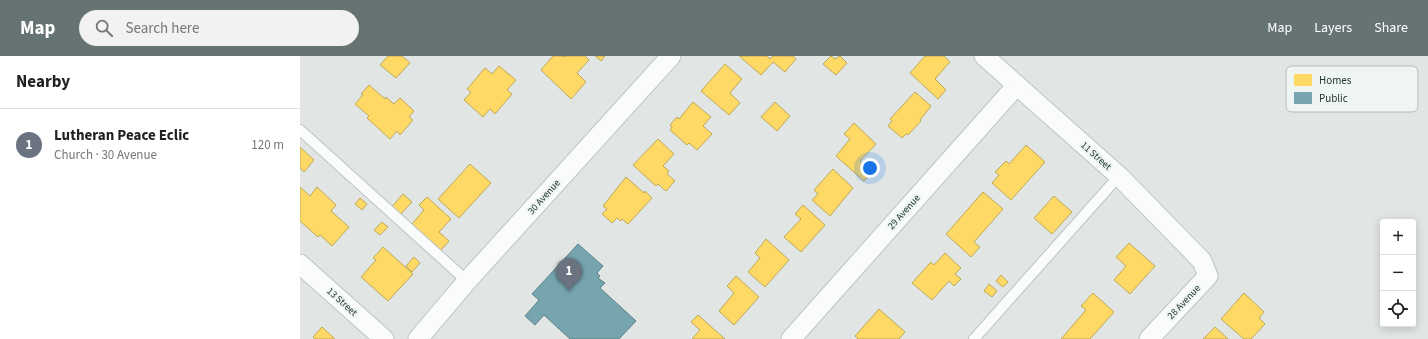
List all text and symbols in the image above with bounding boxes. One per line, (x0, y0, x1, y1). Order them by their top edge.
search box (79, 10, 359, 46)
text: Map (20, 15, 55, 42)
icon: search (93, 17, 115, 39)
text: Search here (125, 18, 199, 39)
text: Map (1267, 18, 1292, 38)
text: Layers (1314, 18, 1352, 38)
text: Share (1374, 18, 1408, 38)
legend (1286, 66, 1418, 112)
text: Nearby (16, 70, 70, 94)
text: Homes (1319, 73, 1352, 88)
text: Public (1319, 91, 1348, 106)
text: Lutheran Peace Eclic (54, 125, 189, 146)
text: 1 (26, 136, 32, 154)
text: 120 m (251, 136, 284, 154)
street label: 11 Street (1078, 138, 1115, 174)
text: Church · 30 Avenue (54, 146, 157, 164)
your location (860, 158, 880, 178)
street label: 30 Avenue (524, 176, 564, 218)
street label: 29 Avenue (884, 191, 924, 233)
map controls (1380, 219, 1416, 327)
button: + (1380, 219, 1416, 255)
button: − (1380, 255, 1416, 291)
pin: 1 (556, 258, 582, 291)
street label: 28 Avenue (1164, 282, 1204, 322)
street label: 13 Street (324, 284, 361, 320)
button: locate (1380, 291, 1416, 327)

